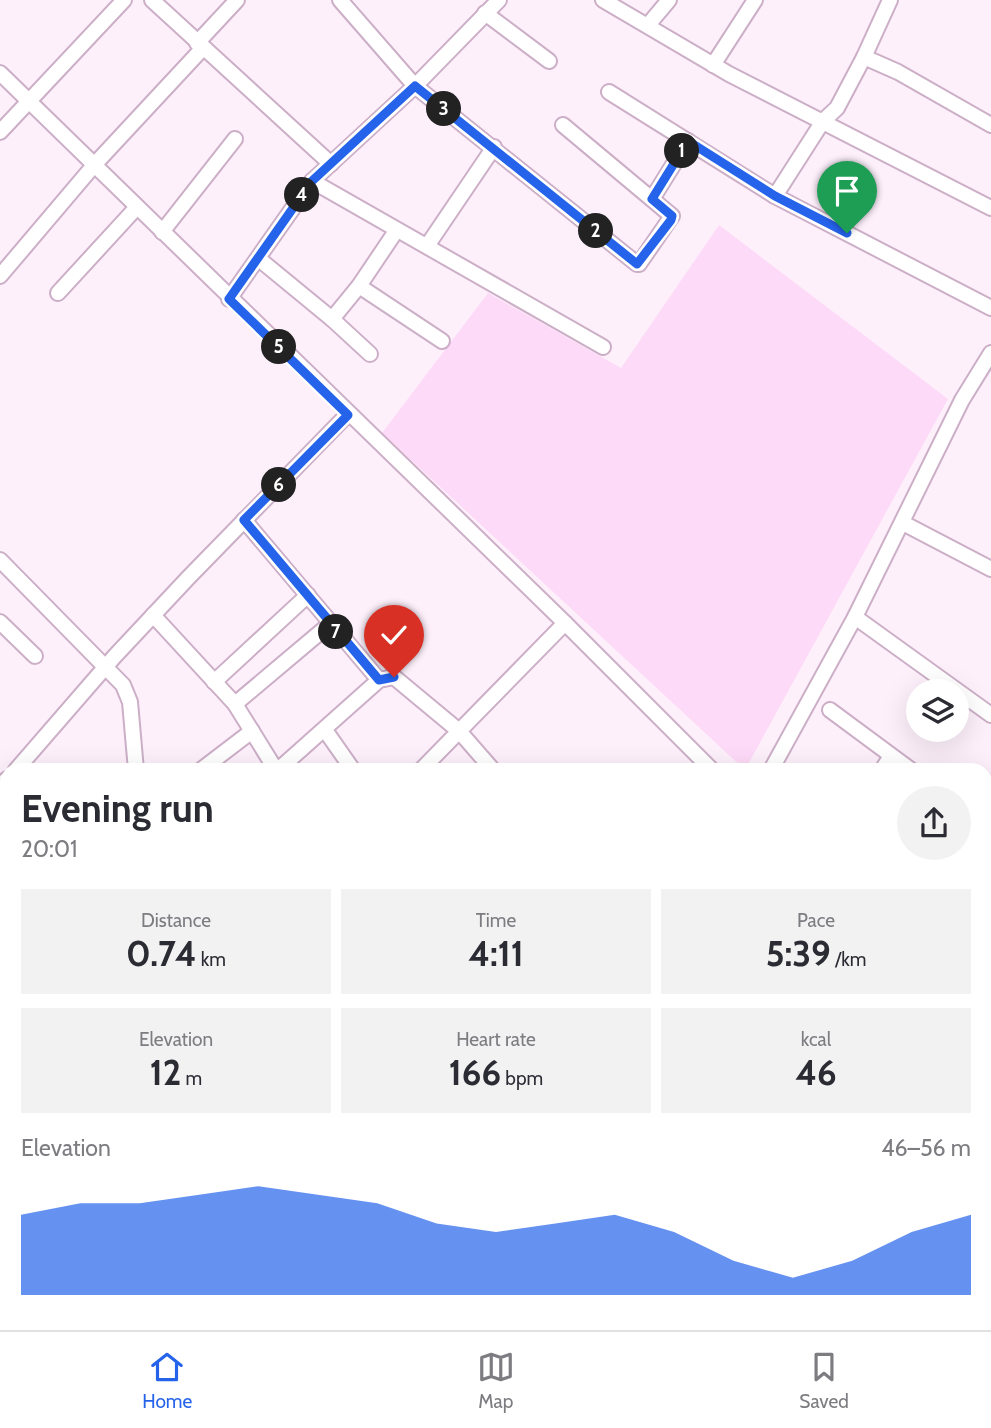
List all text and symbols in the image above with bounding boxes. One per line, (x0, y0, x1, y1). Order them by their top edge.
pin: 3 (426, 92, 462, 126)
text: 3 (438, 97, 449, 120)
pin: 1 (664, 134, 700, 168)
text: 1 (678, 139, 685, 162)
pin (817, 161, 877, 233)
icon: arrive (828, 172, 866, 210)
pin: 4 (284, 178, 320, 212)
text: 4 (296, 183, 307, 206)
pin: 2 (578, 214, 614, 248)
text: 2 (590, 219, 601, 242)
pin: 5 (262, 330, 296, 364)
text: 5 (273, 335, 284, 358)
pin: 6 (262, 468, 296, 503)
text: 6 (273, 473, 284, 496)
pin (364, 605, 424, 677)
pin: 7 (318, 614, 354, 650)
icon: check (375, 616, 413, 654)
text: 7 (331, 620, 340, 643)
map controls (906, 679, 969, 742)
button: layers (906, 679, 969, 742)
text: Evening run (21, 785, 214, 832)
button: share (897, 786, 971, 860)
text: 20:01 (21, 835, 77, 863)
text: Distance (141, 909, 211, 932)
text: Time (476, 909, 516, 932)
text: Pace (797, 909, 835, 932)
text: 0.74 (126, 932, 197, 975)
text: 4:11 (468, 932, 524, 975)
text: 5:39 (766, 932, 831, 975)
text: km (197, 948, 226, 971)
text: /km (831, 948, 866, 971)
text: Elevation (139, 1028, 213, 1051)
text: Heart rate (456, 1028, 536, 1051)
text: kcal (801, 1028, 831, 1051)
text: 12 (150, 1051, 181, 1094)
text: 166 (449, 1051, 501, 1094)
text: 46 (795, 1051, 837, 1094)
text: m (181, 1067, 202, 1090)
text: bpm (501, 1067, 543, 1090)
text: Elevation (21, 1134, 111, 1162)
text: 46–56 m (881, 1134, 971, 1162)
tab: Home (142, 1348, 192, 1413)
tab: Map (477, 1348, 515, 1413)
tab: Saved (799, 1348, 849, 1413)

